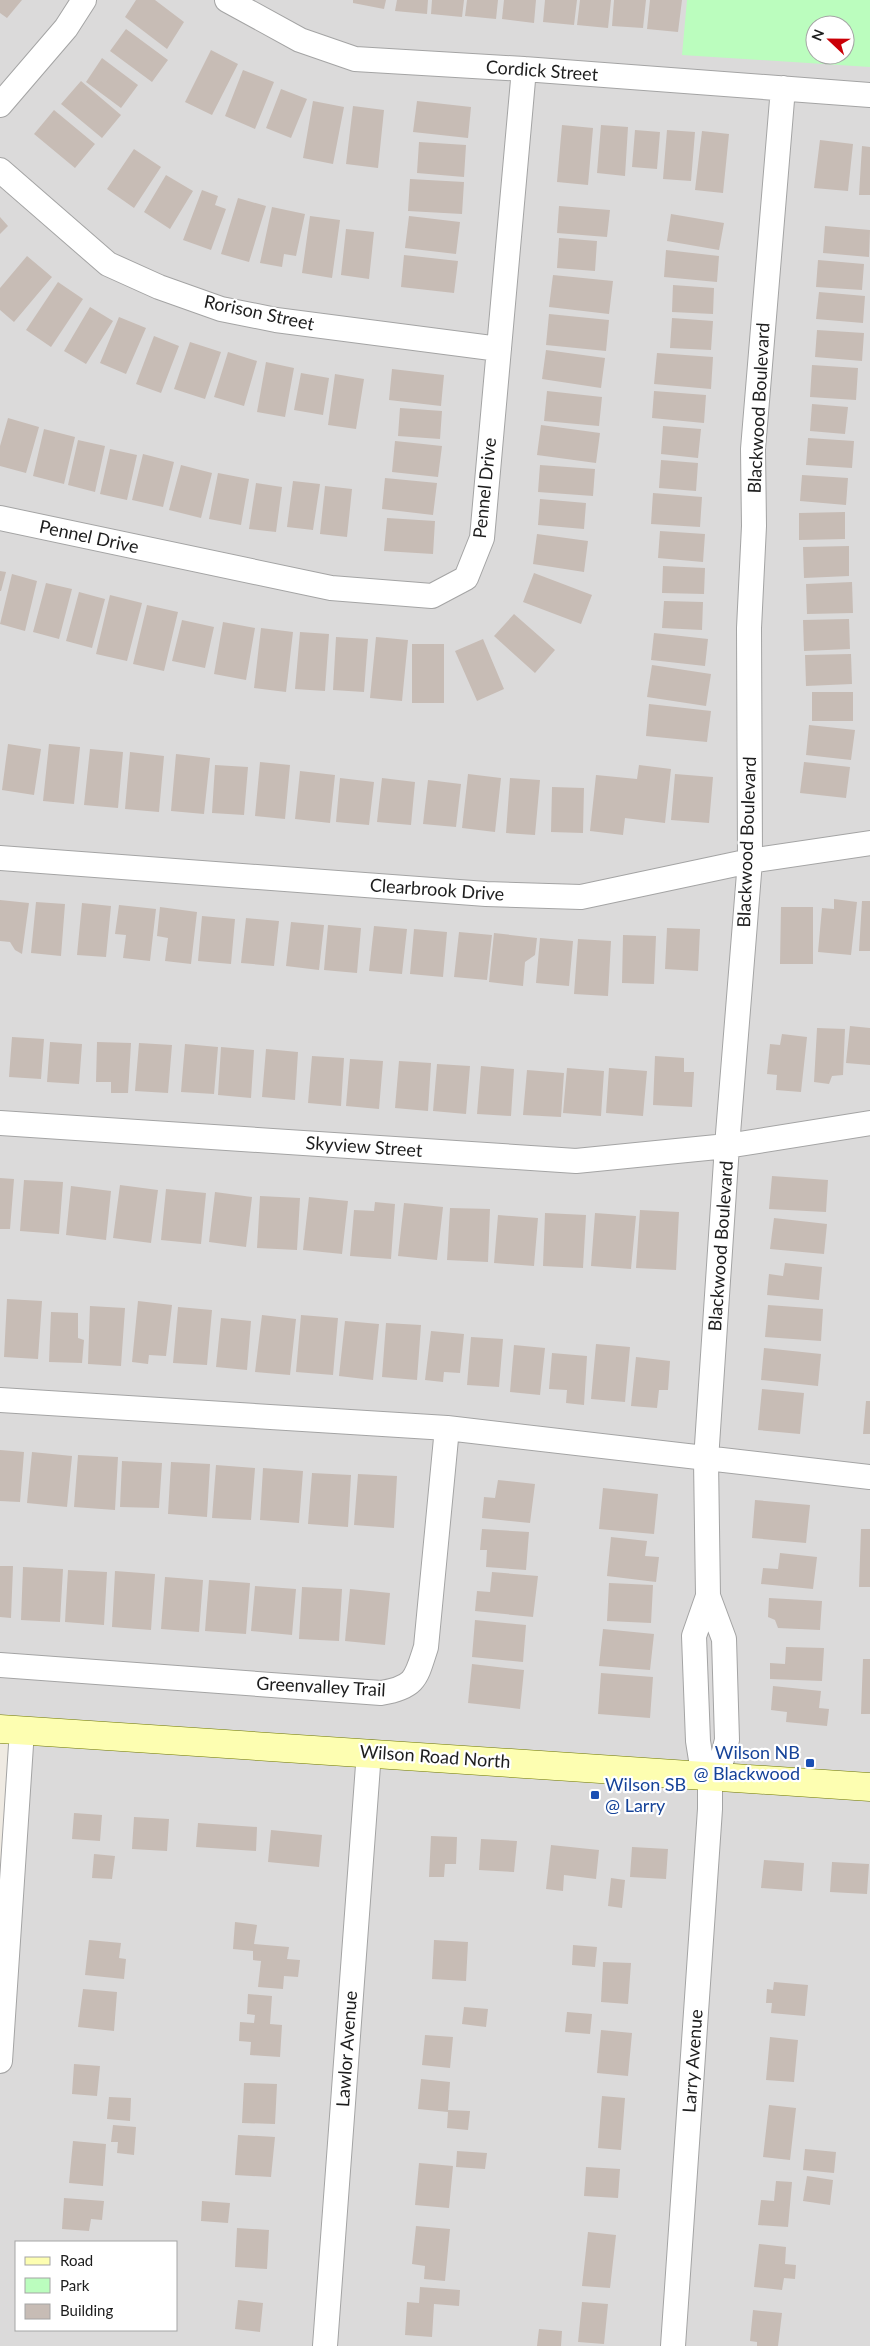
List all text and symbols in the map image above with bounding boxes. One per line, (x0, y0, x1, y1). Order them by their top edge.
north arrow (805, 15, 855, 65)
text: N (808, 27, 827, 43)
street label: Cordick Street (485, 55, 599, 85)
street label: Rorison Street (202, 290, 317, 335)
street label: Blackwood Boulevard (743, 322, 773, 494)
street label: Pennel Drive (468, 436, 500, 539)
street label: Pennel Drive (37, 515, 141, 557)
street label: Blackwood Boulevard (732, 756, 760, 928)
street label: Clearbrook Drive (369, 873, 505, 905)
street label: Skyview Street (305, 1131, 424, 1161)
street label: Blackwood Boulevard (703, 1160, 737, 1332)
street label: Greenvalley Trail (256, 1672, 386, 1700)
street label: Wilson Road North (359, 1740, 511, 1772)
place label: Wilson NB @ Blackwood (693, 1741, 800, 1784)
marker: Wilson NB @ Blackwood (804, 1757, 816, 1769)
place label: Wilson SB @ Larry (605, 1773, 686, 1816)
marker: Wilson SB @ Larry (589, 1789, 601, 1801)
street label: Lawlor Avenue (331, 1990, 361, 2108)
street label: Larry Avenue (677, 2008, 707, 2113)
legend (15, 2241, 178, 2331)
text: Road (60, 2251, 93, 2269)
text: Park (60, 2276, 90, 2294)
text: Building (60, 2301, 113, 2319)

